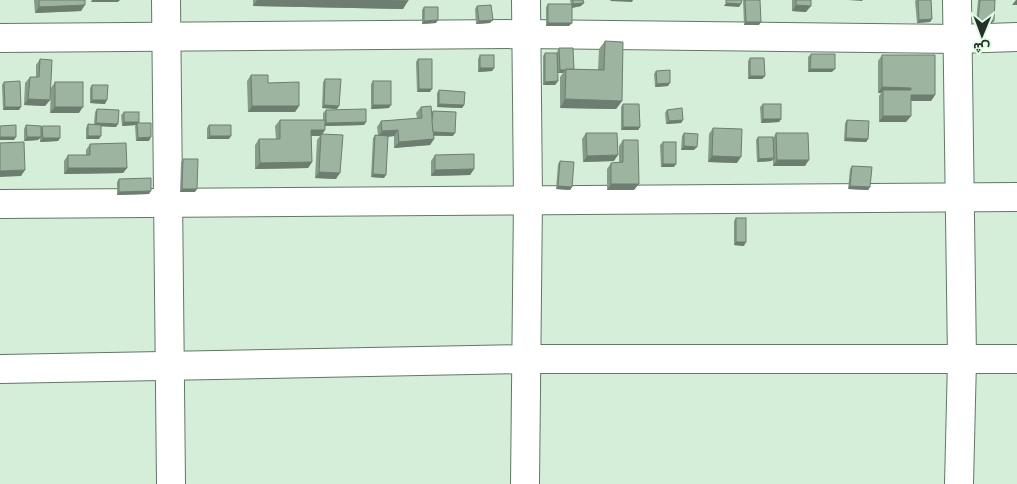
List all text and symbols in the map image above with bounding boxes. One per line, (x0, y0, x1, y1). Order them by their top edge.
north arrow (957, 10, 1007, 60)
text: ش (973, 39, 990, 58)

